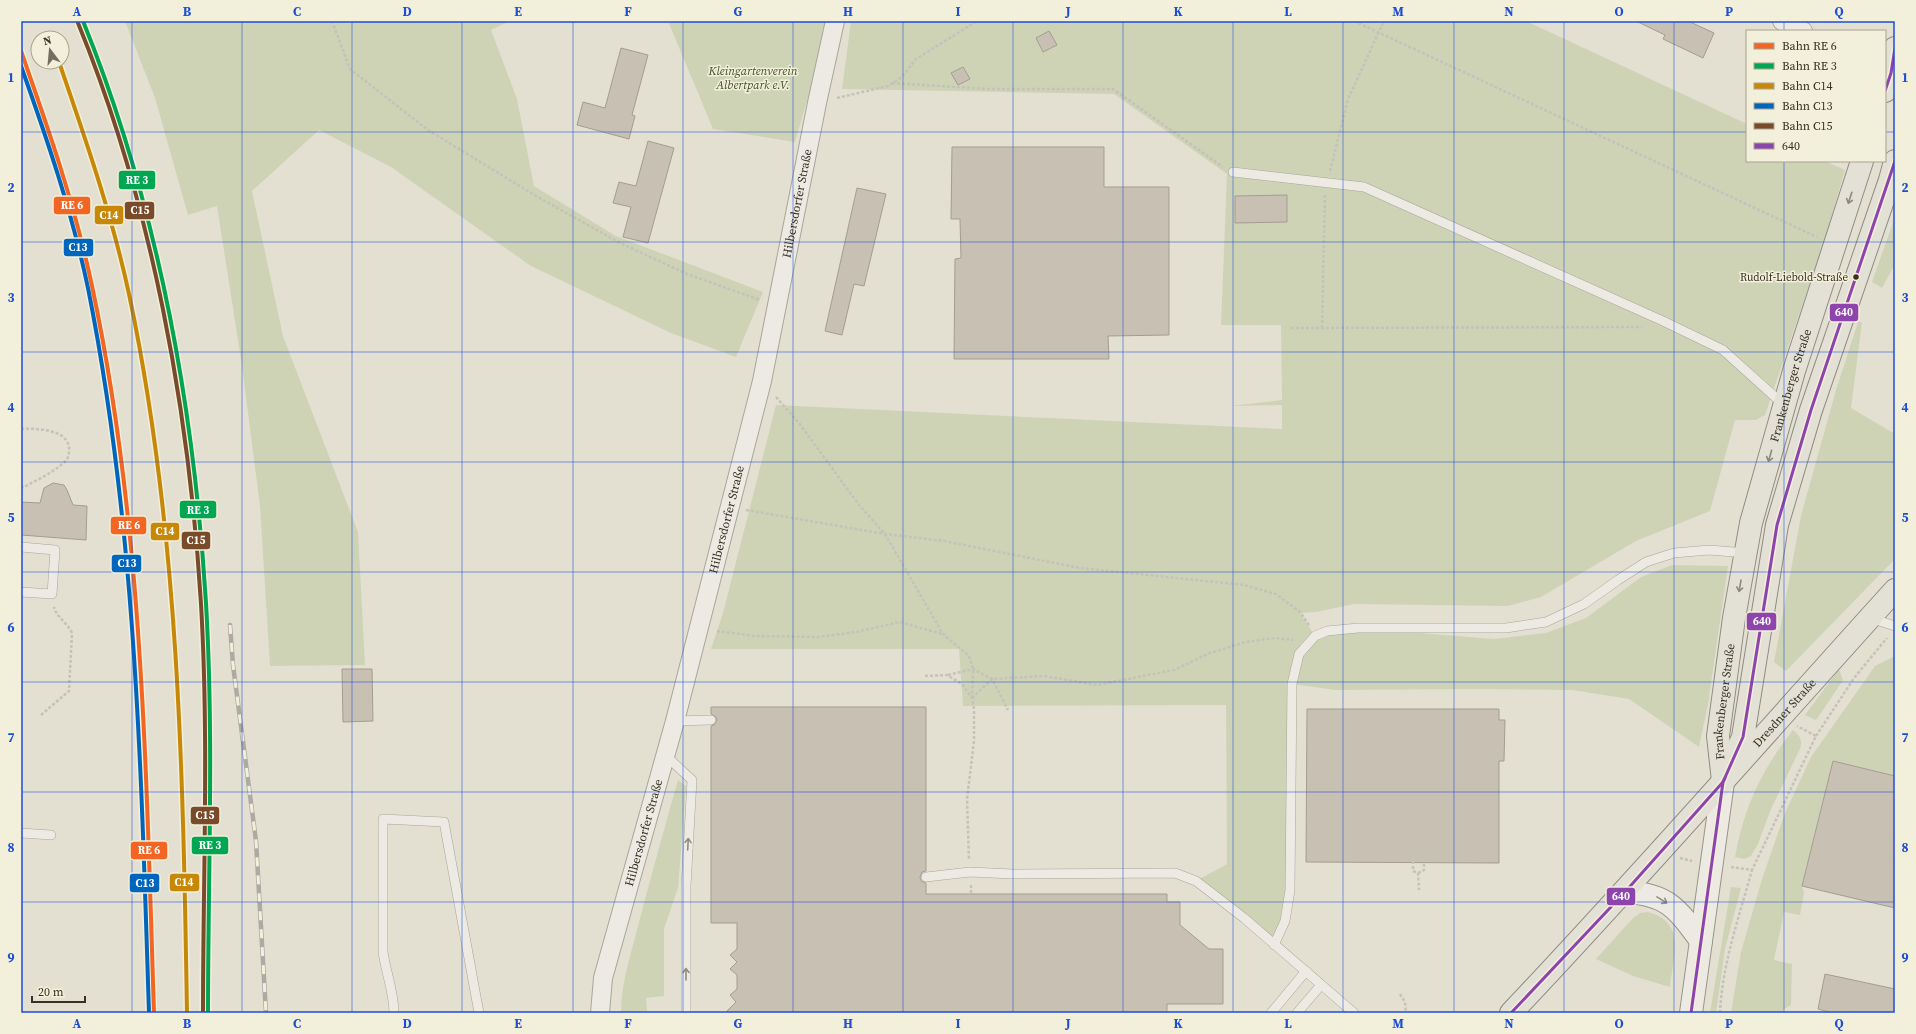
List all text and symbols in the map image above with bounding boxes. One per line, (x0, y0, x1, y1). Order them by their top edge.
text: A (73, 3, 82, 20)
text: B (183, 3, 192, 20)
text: C (293, 3, 301, 20)
text: D (402, 3, 412, 20)
text: E (514, 3, 522, 20)
text: F (624, 3, 632, 20)
text: G (734, 3, 743, 20)
text: H (843, 3, 853, 20)
text: I (955, 3, 961, 20)
text: J (1064, 3, 1071, 20)
text: K (1173, 3, 1183, 20)
text: L (1284, 3, 1292, 20)
text: M (1392, 3, 1404, 20)
text: N (1504, 3, 1514, 20)
text: O (1614, 3, 1624, 20)
text: P (1725, 3, 1733, 20)
text: Q (1834, 3, 1844, 20)
north arrow (30, 30, 70, 70)
legend (1746, 30, 1886, 162)
text: N (41, 33, 53, 49)
text: Bahn RE 6 (1782, 38, 1837, 54)
text: Bahn RE 3 (1782, 58, 1837, 74)
park label: Kleingartenverein Albertpark e.V. (707, 63, 798, 93)
text: 1 (7, 69, 15, 86)
text: 1 (1901, 69, 1909, 86)
text: Bahn C14 (1782, 78, 1833, 94)
text: Bahn C13 (1782, 98, 1833, 114)
text: Bahn C15 (1782, 118, 1833, 134)
text: 640 (1782, 138, 1800, 154)
street label: Hilbersdorfer Straße (779, 148, 816, 259)
line badge: RE 3 (118, 170, 156, 190)
text: RE 3 (126, 173, 148, 188)
text: 2 (7, 179, 15, 196)
text: 2 (1901, 179, 1909, 196)
one-way arrow (1846, 191, 1853, 204)
line badge: RE 6 (53, 196, 91, 215)
text: RE 6 (61, 198, 83, 213)
line badge: C15 (124, 201, 155, 220)
text: C15 (131, 203, 149, 218)
line badge: C14 (94, 205, 124, 225)
text: C14 (100, 208, 118, 223)
line badge: C13 (63, 238, 94, 257)
text: C13 (69, 240, 87, 255)
place label: Rudolf-Liebold-Straße (1740, 270, 1848, 285)
marker: Rudolf-Liebold-Straße (1851, 272, 1861, 282)
text: 3 (7, 289, 15, 306)
text: 3 (1901, 289, 1909, 306)
line badge: 640 (1829, 303, 1859, 322)
text: 640 (1835, 305, 1853, 320)
street label: Frankenberger Straße (1766, 327, 1815, 444)
text: 4 (7, 399, 15, 416)
text: 4 (1901, 399, 1909, 416)
one-way arrow (1766, 449, 1773, 462)
street label: Hilbersdorfer Straße (705, 464, 748, 575)
line badge: RE 3 (179, 500, 217, 519)
text: RE 3 (187, 503, 209, 518)
text: 5 (7, 509, 15, 526)
text: 5 (1901, 509, 1909, 526)
line badge: RE 6 (110, 516, 147, 535)
text: RE 6 (118, 518, 140, 533)
line badge: C14 (150, 522, 180, 541)
text: C14 (156, 524, 174, 539)
line badge: C15 (181, 531, 211, 550)
text: C15 (187, 533, 205, 548)
line badge: C13 (111, 554, 142, 573)
text: C13 (118, 556, 136, 571)
one-way arrow (1735, 579, 1743, 592)
line badge: 640 (1746, 612, 1777, 631)
text: 640 (1753, 614, 1771, 629)
text: 6 (7, 619, 15, 636)
text: 6 (1901, 619, 1909, 636)
street label: Frankenberger Straße (1710, 642, 1738, 761)
street label: Dresdner Straße (1749, 675, 1819, 751)
text: 7 (7, 729, 15, 746)
text: 7 (1901, 729, 1909, 746)
street label: Hilbersdorfer Straße (621, 777, 666, 888)
line badge: C15 (190, 806, 220, 825)
text: C15 (196, 808, 214, 823)
line badge: RE 3 (191, 836, 229, 855)
text: RE 3 (199, 838, 221, 853)
one-way arrow (685, 838, 692, 851)
text: 8 (7, 839, 15, 856)
text: 8 (1901, 839, 1909, 856)
line badge: RE 6 (130, 841, 168, 860)
text: RE 6 (138, 843, 160, 858)
line badge: C13 (129, 873, 160, 893)
line badge: C14 (169, 873, 200, 892)
text: C14 (175, 875, 193, 890)
text: C13 (136, 876, 154, 891)
line badge: 640 (1606, 887, 1636, 906)
text: 640 (1612, 889, 1630, 904)
one-way arrow (1656, 897, 1668, 905)
text: 9 (7, 949, 15, 966)
text: 9 (1901, 949, 1909, 966)
one-way arrow (682, 968, 690, 981)
scale bar (32, 978, 85, 1004)
text: 20 m (38, 984, 64, 1000)
text: A (73, 1015, 82, 1032)
text: B (183, 1015, 192, 1032)
text: C (293, 1015, 301, 1032)
text: D (402, 1015, 412, 1032)
text: E (514, 1015, 522, 1032)
text: F (624, 1015, 632, 1032)
text: G (734, 1015, 743, 1032)
text: H (843, 1015, 853, 1032)
text: I (955, 1015, 961, 1032)
text: J (1064, 1015, 1071, 1032)
text: K (1173, 1015, 1183, 1032)
text: L (1284, 1015, 1292, 1032)
text: M (1392, 1015, 1404, 1032)
text: N (1504, 1015, 1514, 1032)
text: O (1614, 1015, 1624, 1032)
text: P (1725, 1015, 1733, 1032)
text: Q (1834, 1015, 1844, 1032)

